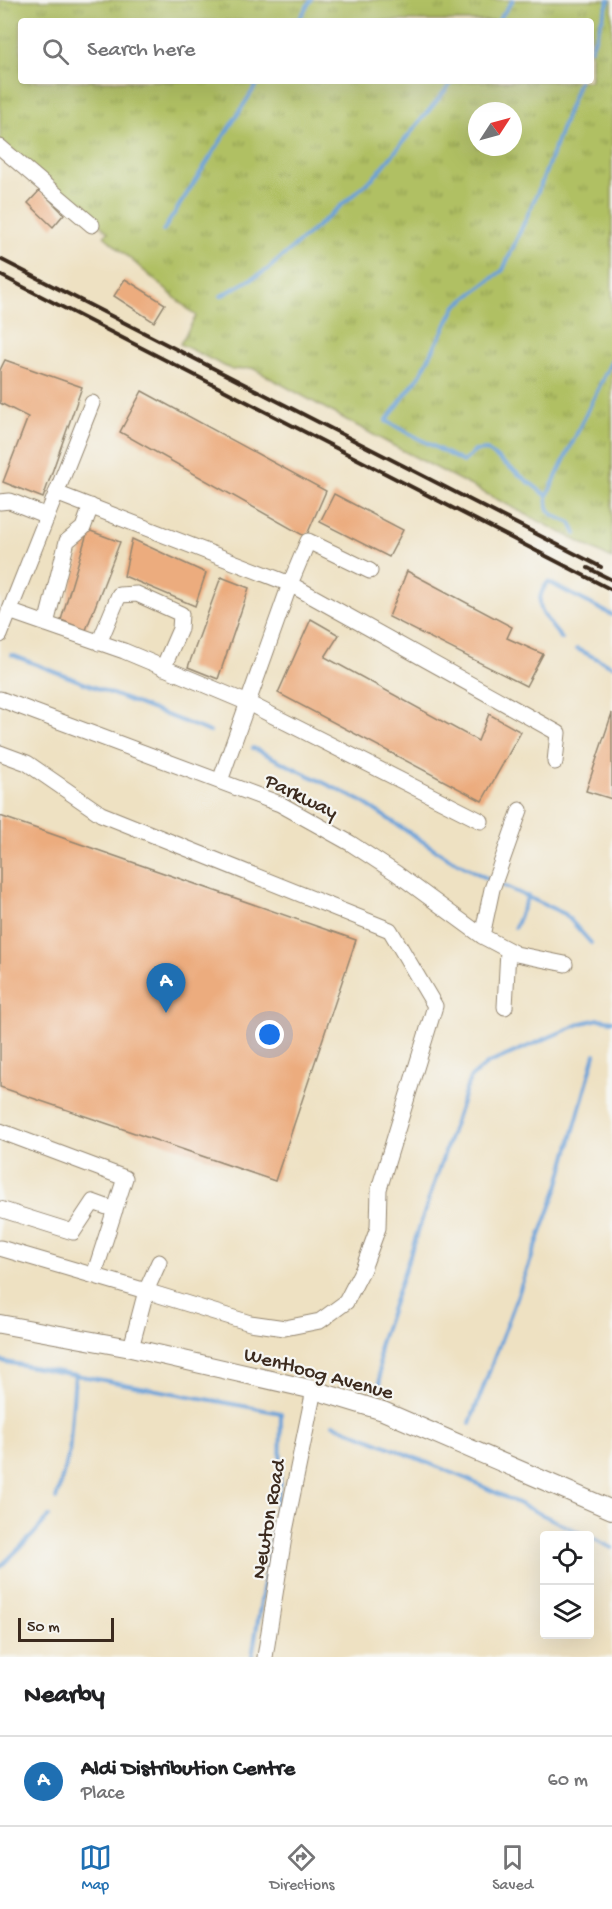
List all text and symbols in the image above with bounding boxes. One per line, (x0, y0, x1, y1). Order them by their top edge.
search box (18, 18, 594, 84)
icon: search (39, 35, 72, 68)
text: Search here (87, 38, 195, 64)
north arrow (468, 102, 522, 156)
street label: Parkway (259, 769, 341, 827)
pin: A (146, 964, 186, 1013)
your location (255, 1020, 284, 1049)
street label: Wentloog Avenue (241, 1343, 397, 1408)
street label: Newton Road (248, 1456, 294, 1581)
map controls (540, 1531, 594, 1639)
button: locate (540, 1531, 594, 1585)
button: layers (540, 1585, 594, 1639)
scale bar (18, 1615, 114, 1642)
text: 50 m (27, 1619, 60, 1638)
text: Nearby (24, 1681, 105, 1712)
text: Aldi Distribution Centre (81, 1757, 295, 1783)
text: A (38, 1770, 49, 1793)
text: 60 m (548, 1770, 588, 1793)
text: Place (81, 1783, 125, 1806)
tab: Map (79, 1841, 112, 1896)
tab: Directions (269, 1841, 335, 1896)
tab: Saved (492, 1841, 533, 1896)

